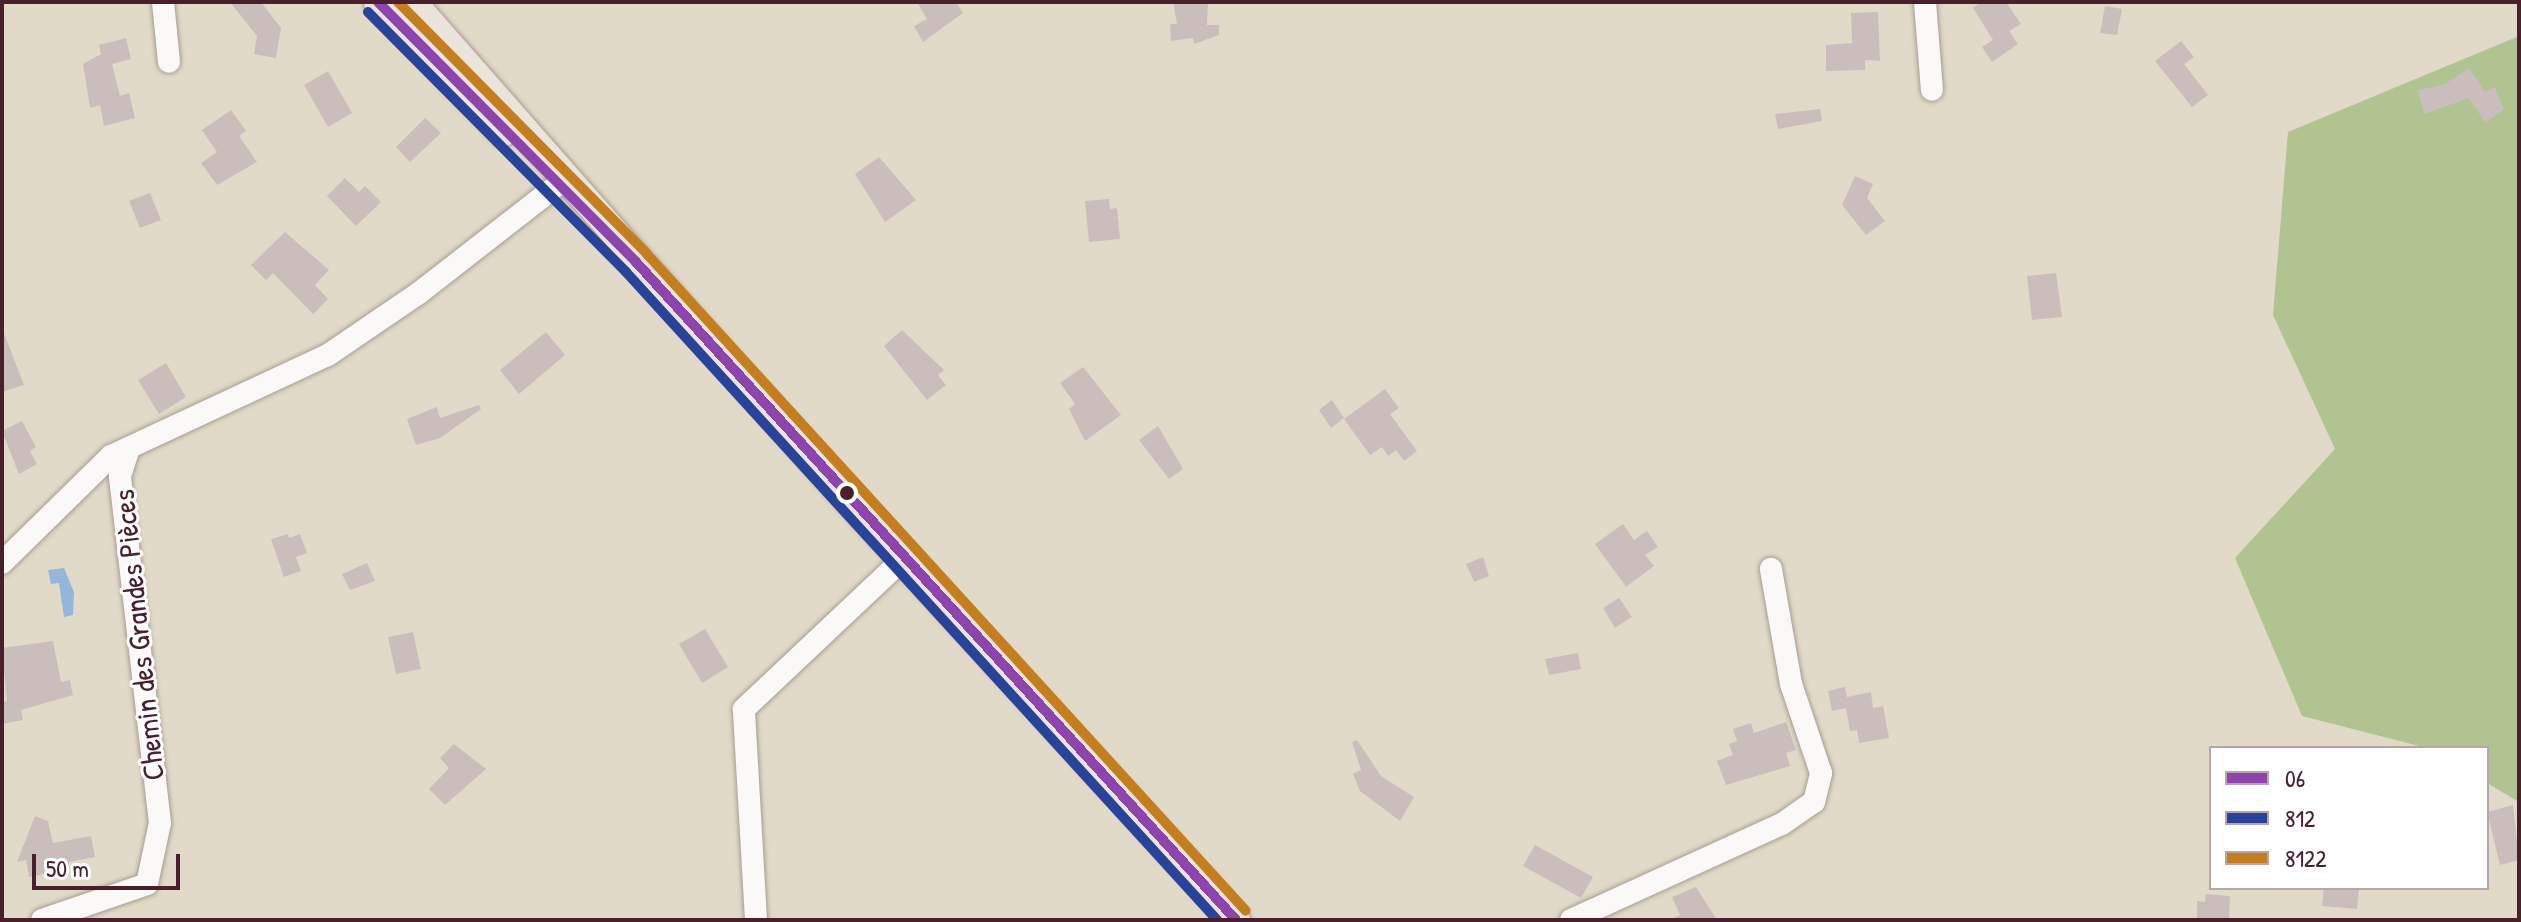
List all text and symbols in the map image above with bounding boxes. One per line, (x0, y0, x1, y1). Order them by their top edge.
unlabelled marker (839, 485, 855, 501)
street label: Chemin des Grandes Pièces (105, 488, 171, 782)
legend (2209, 746, 2489, 890)
text: 06 (2285, 762, 2305, 794)
text: 812 (2285, 802, 2315, 834)
scale bar (36, 838, 184, 888)
text: 8122 (2285, 842, 2327, 874)
text: 50 m (46, 852, 89, 884)

